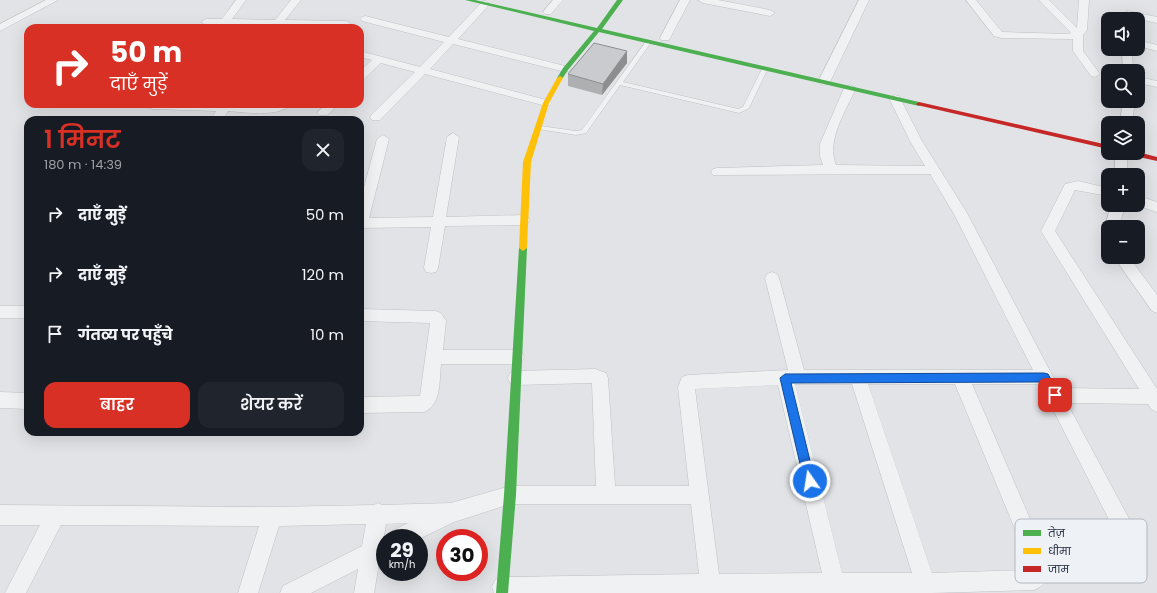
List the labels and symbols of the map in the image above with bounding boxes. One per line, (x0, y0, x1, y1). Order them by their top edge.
pin (1038, 378, 1072, 412)
position arrow (789, 460, 831, 502)
legend (1015, 519, 1147, 583)
text: तेज़ (1047, 525, 1066, 541)
speed limit sign: 30 (436, 529, 488, 581)
text: धीमा (1048, 543, 1072, 559)
text: जाम (1047, 561, 1069, 577)

